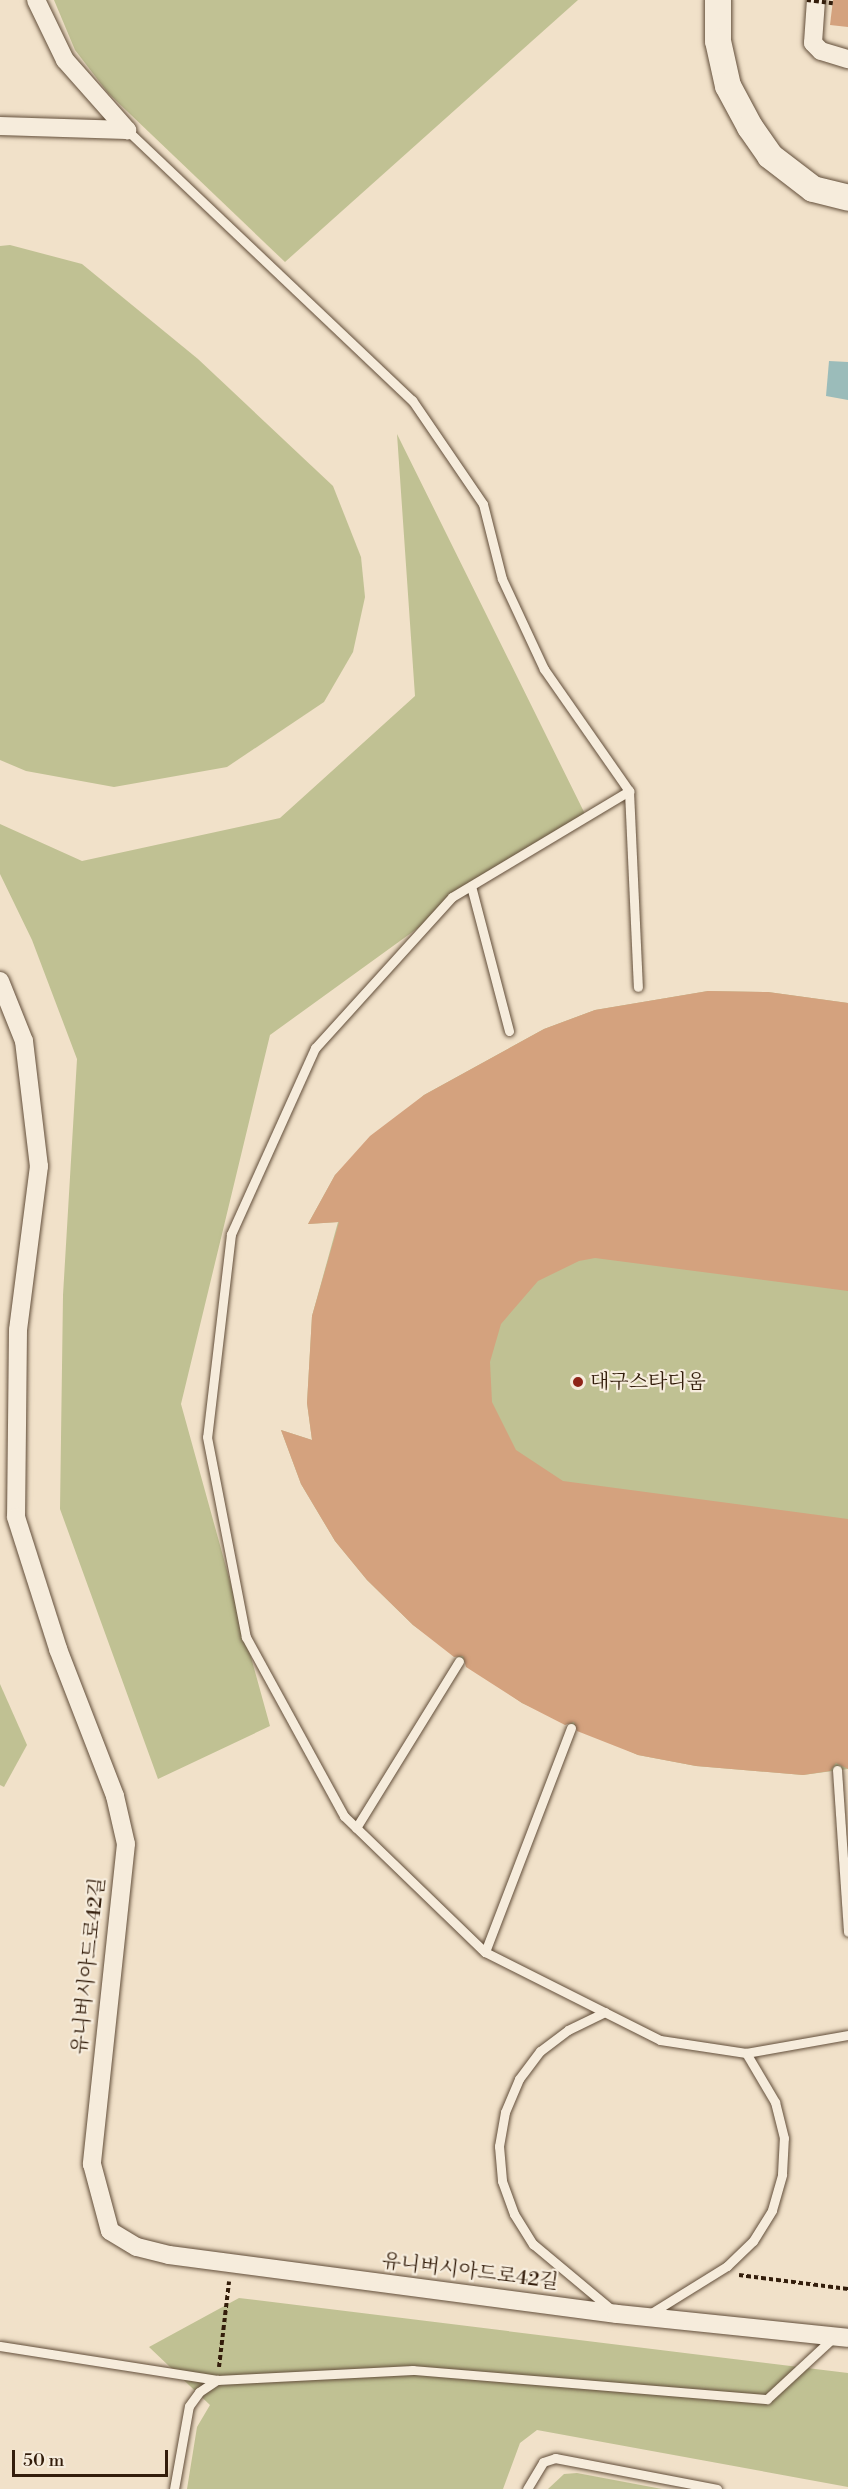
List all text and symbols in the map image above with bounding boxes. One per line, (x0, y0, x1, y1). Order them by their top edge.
place label: 대구스타디움 (590, 1370, 706, 1394)
marker: 대구스타디움 (571, 1375, 585, 1389)
street label: 유니버시아드로42길 (68, 1876, 110, 2056)
street label: 유니버시아드로42길 (380, 2249, 560, 2295)
scale bar (15, 2438, 171, 2476)
text: 50 m (23, 2449, 64, 2472)

